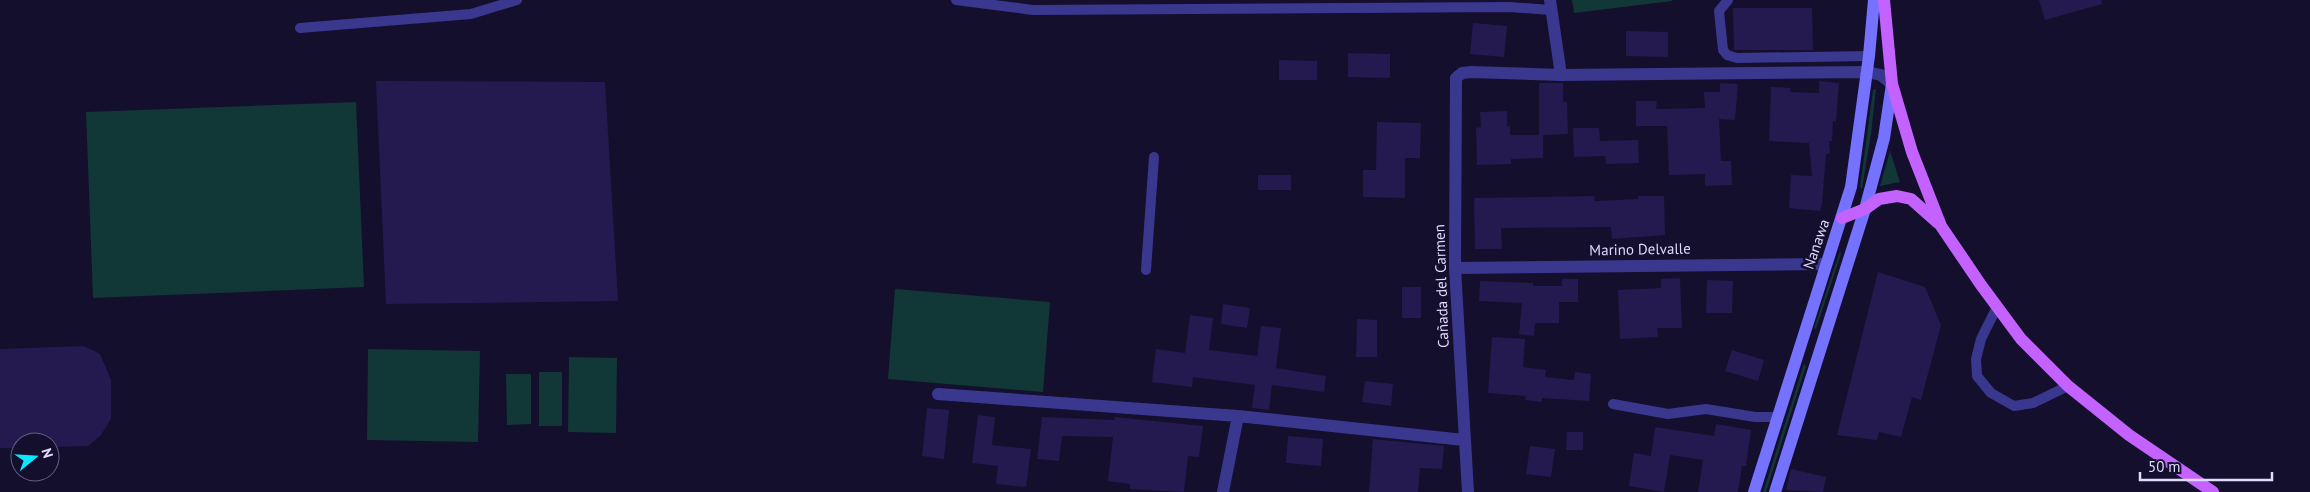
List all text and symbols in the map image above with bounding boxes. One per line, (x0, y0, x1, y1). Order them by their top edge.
street label: Nanawa (1799, 216, 1833, 272)
street label: Cañada del Carmen (1429, 224, 1453, 348)
street label: Marino Delvalle (1589, 239, 1691, 259)
north arrow (10, 432, 60, 482)
text: N (37, 446, 57, 460)
scale bar (2140, 450, 2272, 482)
text: 50 m (2148, 457, 2181, 476)

